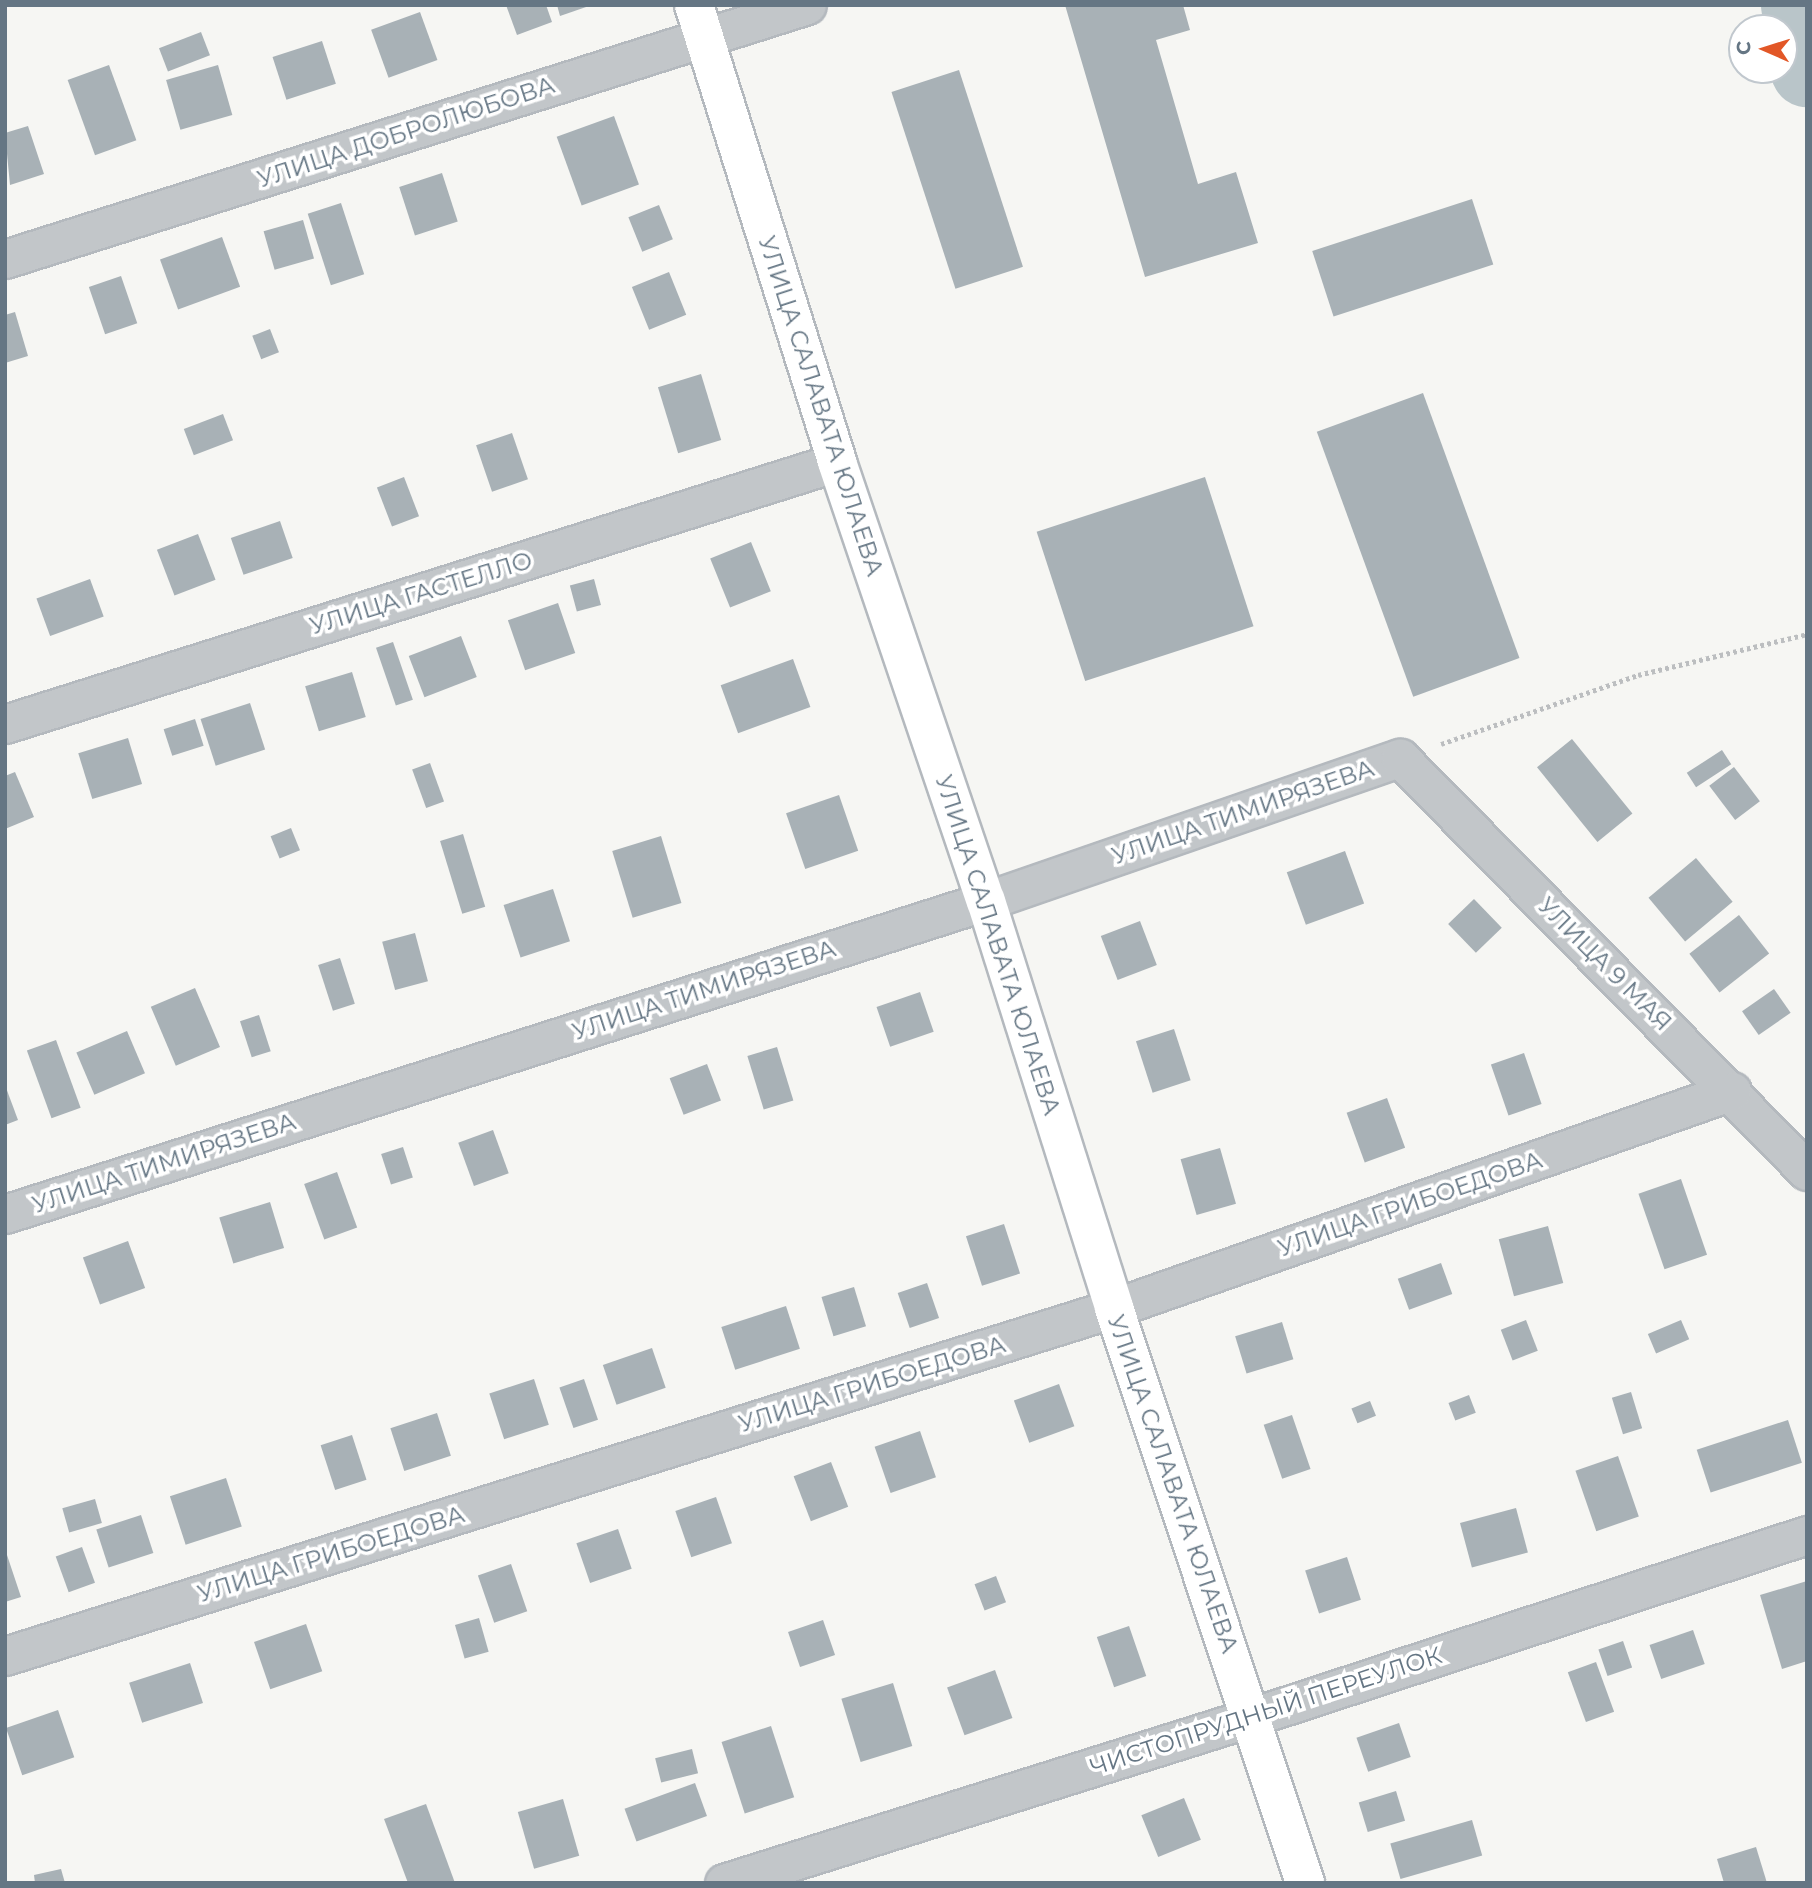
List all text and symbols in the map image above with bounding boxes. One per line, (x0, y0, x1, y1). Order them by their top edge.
north arrow (1728, 14, 1798, 84)
text: С (1732, 40, 1755, 55)
street label: УЛИЦА ДОБРОЛЮБОВА (254, 70, 558, 194)
street label: УЛИЦА САЛАВАТА ЮЛАЕВА (752, 232, 890, 580)
street label: УЛИЦА ГАСТЕЛЛО (306, 545, 536, 641)
street label: УЛИЦА ТИМИРЯЗЕВА (1108, 754, 1378, 870)
street label: УЛИЦА САЛАВАТА ЮЛАЕВА (929, 771, 1067, 1119)
street label: УЛИЦА 9 МАЯ (1532, 891, 1678, 1037)
street label: УЛИЦА ТИМИРЯЗЕВА (569, 934, 839, 1046)
street label: УЛИЦА ТИМИРЯЗЕВА (29, 1107, 299, 1219)
street label: УЛИЦА ГРИБОЕДОВА (1274, 1145, 1546, 1263)
street label: УЛИЦА САЛАВАТА ЮЛАЕВА (1101, 1311, 1245, 1657)
street label: УЛИЦА ГРИБОЕДОВА (735, 1330, 1009, 1438)
street label: УЛИЦА ГРИБОЕДОВА (194, 1500, 468, 1608)
street label: ЧИСТОПРУДНЫЙ ПЕРЕУЛОК (1086, 1640, 1446, 1782)

